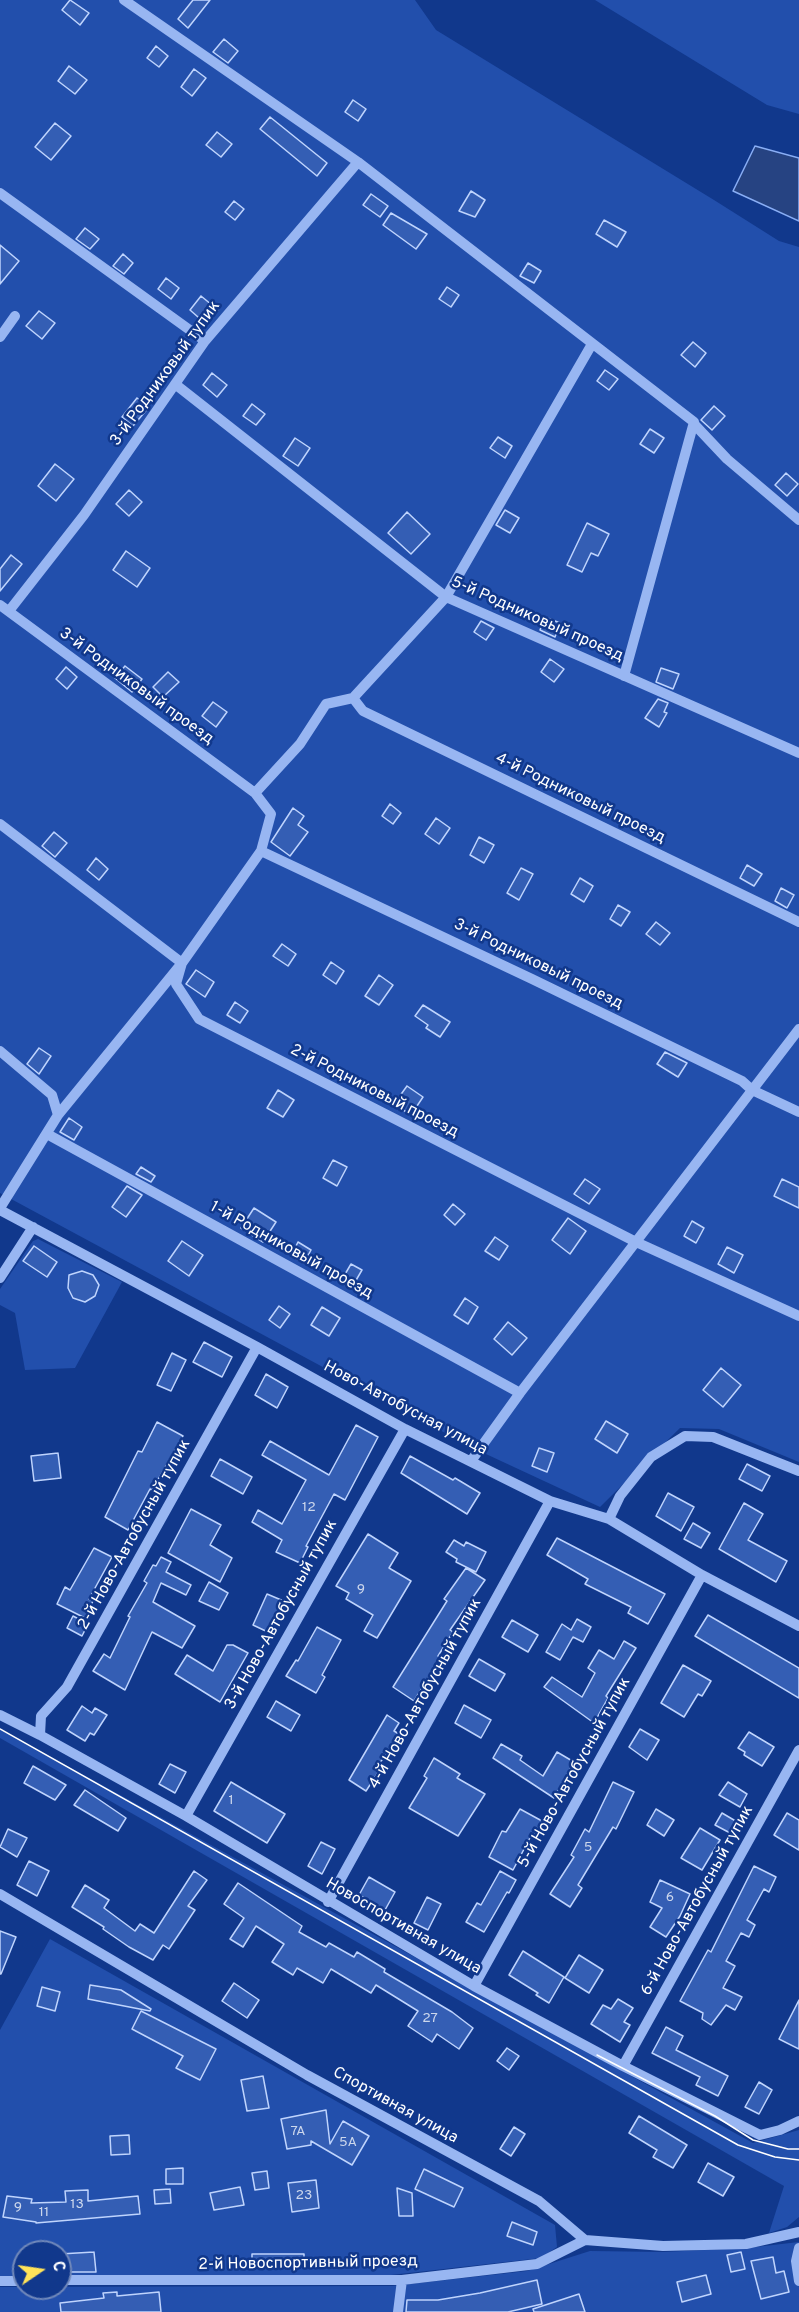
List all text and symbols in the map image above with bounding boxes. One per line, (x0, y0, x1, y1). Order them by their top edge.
street label: 3-й Родниковый тупик (107, 298, 225, 450)
street label: 5-й Родниковый проезд (448, 573, 626, 667)
street label: 3-й Родниковый проезд (55, 624, 217, 750)
street label: 4-й Родниковый проезд (492, 749, 668, 849)
street label: 3-й Родниковый проезд (450, 916, 626, 1014)
street label: 2-й Родниковый проезд (287, 1041, 461, 1143)
street label: 1-й Родниковый проезд (206, 1198, 376, 1304)
street label: Ново-Автобусная улица (320, 1358, 490, 1460)
street label: 2-й Ново-Автобусный тупик (75, 1436, 195, 1634)
house number: 12 (302, 1500, 316, 1516)
street label: 3-й Ново-Автобусный тупик (222, 1517, 342, 1713)
house number: 9 (357, 1582, 365, 1598)
street label: 4-й Ново-Автобусный тупик (366, 1595, 486, 1793)
street label: 5-й Ново-Автобусный тупик (515, 1674, 635, 1872)
house number: 1 (228, 1793, 234, 1809)
street label: 6-й Ново-Автобусный тупик (638, 1803, 758, 1999)
house number: 5 (584, 1840, 592, 1856)
street label: Новоспортивная улица (322, 1875, 484, 1979)
house number: 6 (666, 1890, 674, 1906)
house number: 27 (422, 2011, 438, 2027)
street label: Спортивная улица (329, 2064, 461, 2148)
house number: 7А (290, 2124, 306, 2140)
house number: 5А (339, 2135, 357, 2151)
house number: 23 (296, 2188, 312, 2204)
house number: 13 (70, 2197, 84, 2213)
house number: 9 (14, 2200, 22, 2216)
house number: 11 (39, 2205, 49, 2221)
north arrow (12, 2240, 72, 2300)
street label: 2-й Новоспортивный проезд (198, 2252, 418, 2276)
text: С (47, 2259, 68, 2274)

